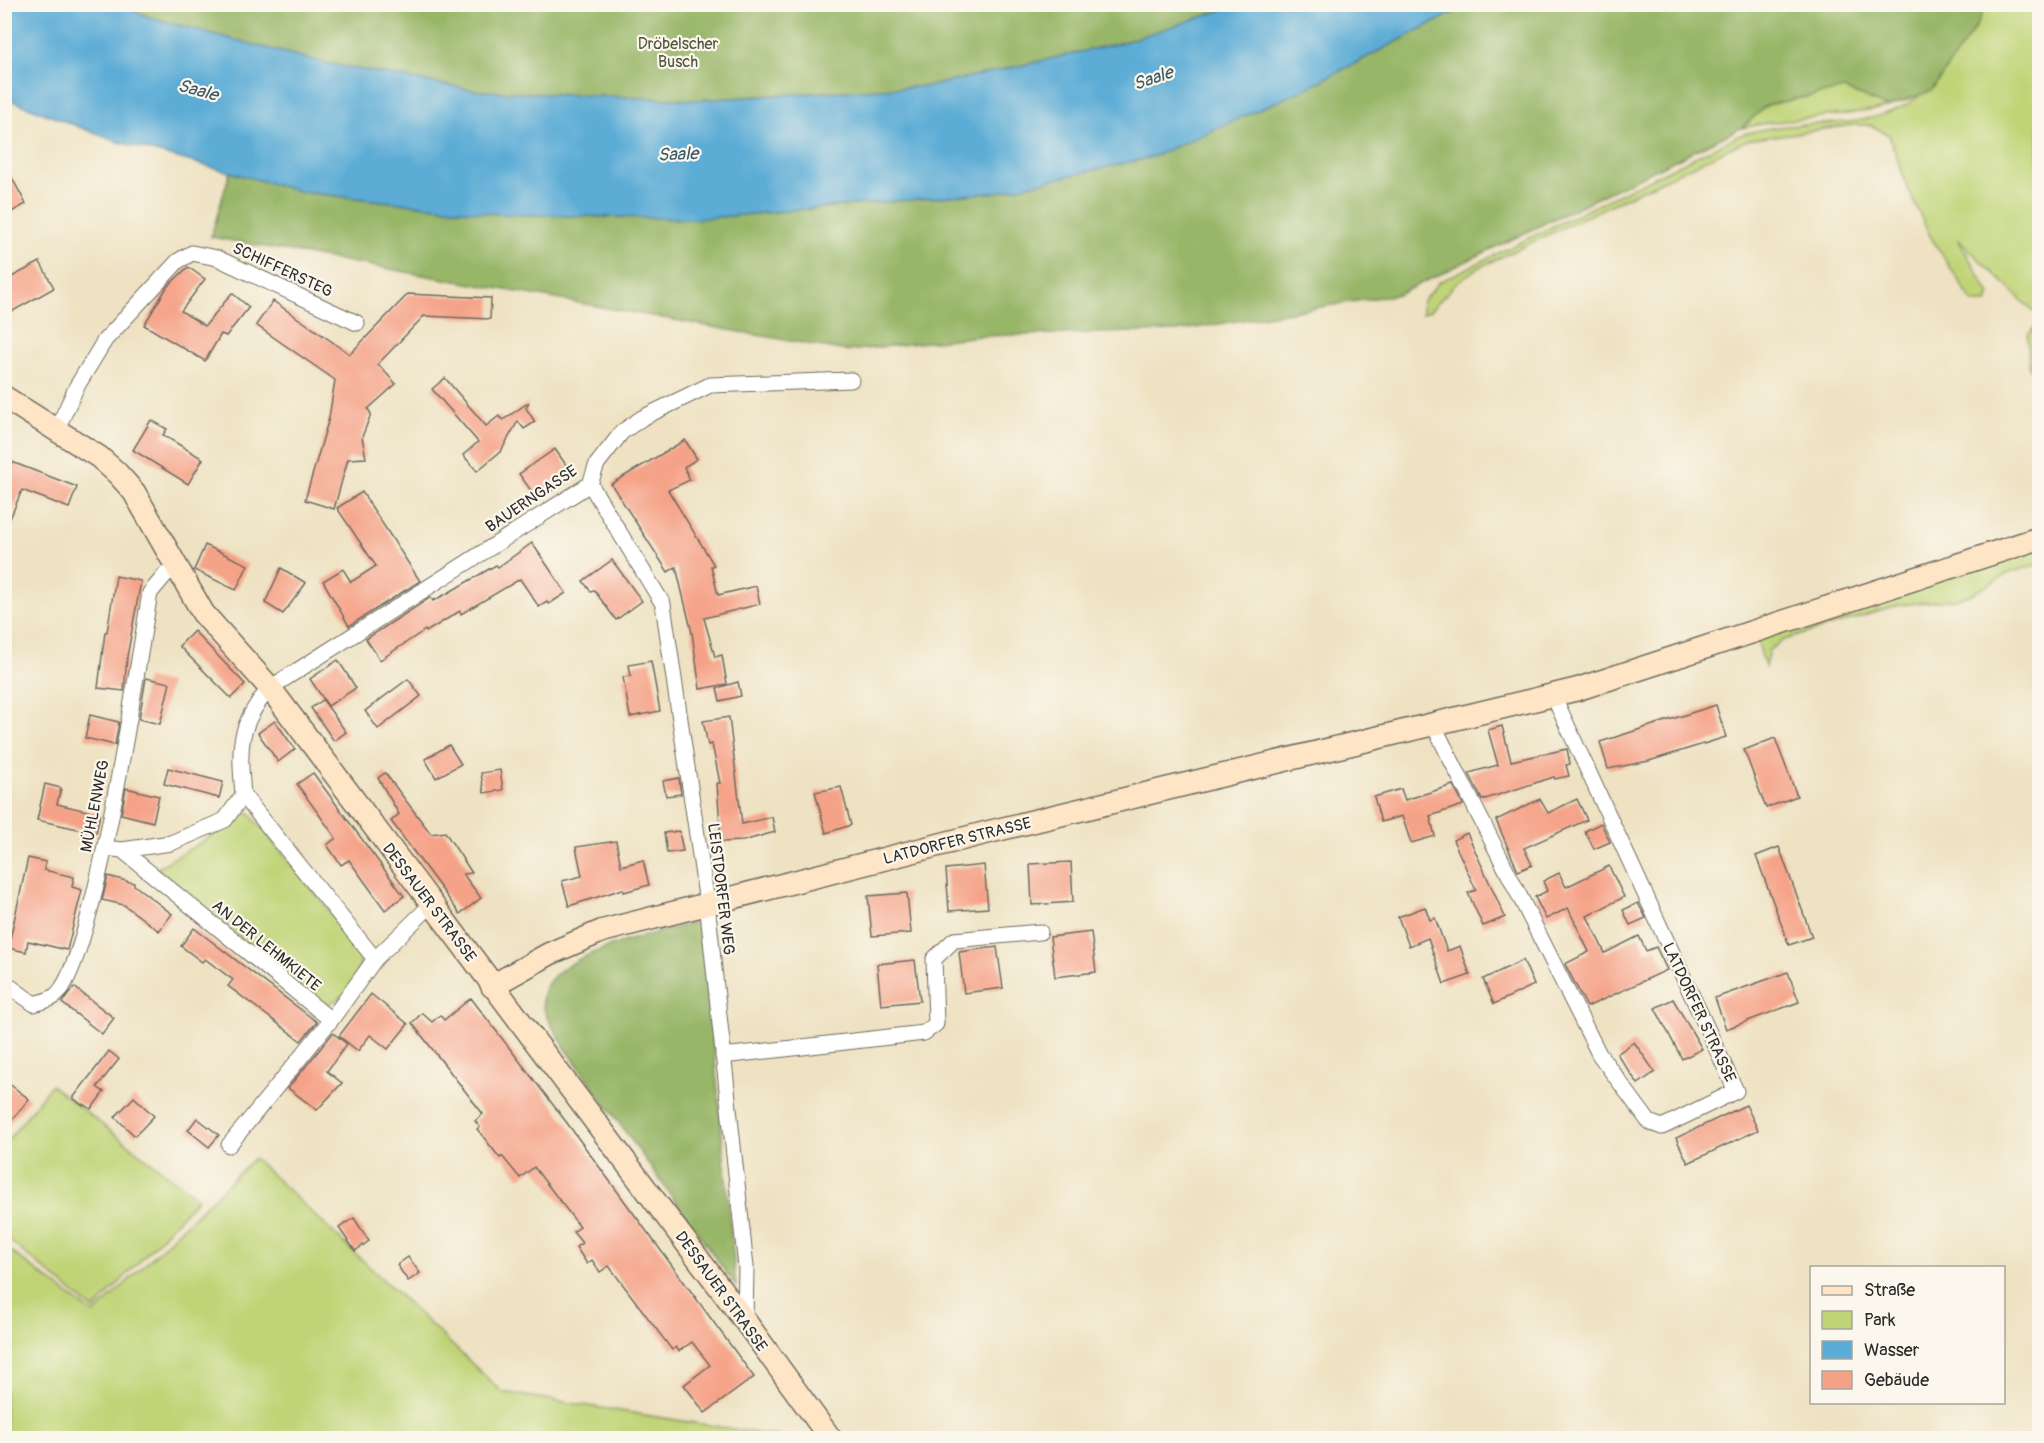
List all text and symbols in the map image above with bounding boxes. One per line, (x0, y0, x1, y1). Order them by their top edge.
park label: Dröbelscher Busch (638, 34, 719, 72)
water label: Saale (1130, 60, 1178, 96)
water label: Saale (175, 74, 222, 107)
water label: Saale (657, 142, 701, 167)
street label: SCHIFFERSTEG (229, 238, 336, 302)
street label: BAUERNGASSE (482, 461, 581, 537)
street label: MÜHLENWEG (76, 758, 114, 854)
street label: LATDORFER STRASSE (881, 813, 1033, 869)
street label: LEISTDORFER WEG (703, 822, 739, 956)
street label: DESSAUER STRASSE (378, 839, 480, 966)
street label: AN DER LEHMKIETE (208, 896, 325, 996)
street label: LATDORFER STRASSE (1658, 939, 1740, 1086)
street label: DESSAUER STRASSE (671, 1228, 772, 1356)
legend (1810, 1266, 2005, 1404)
text: Straße (1864, 1279, 1915, 1302)
text: Park (1864, 1309, 1896, 1332)
text: Wasser (1864, 1339, 1920, 1362)
text: Gebäude (1864, 1369, 1929, 1392)

